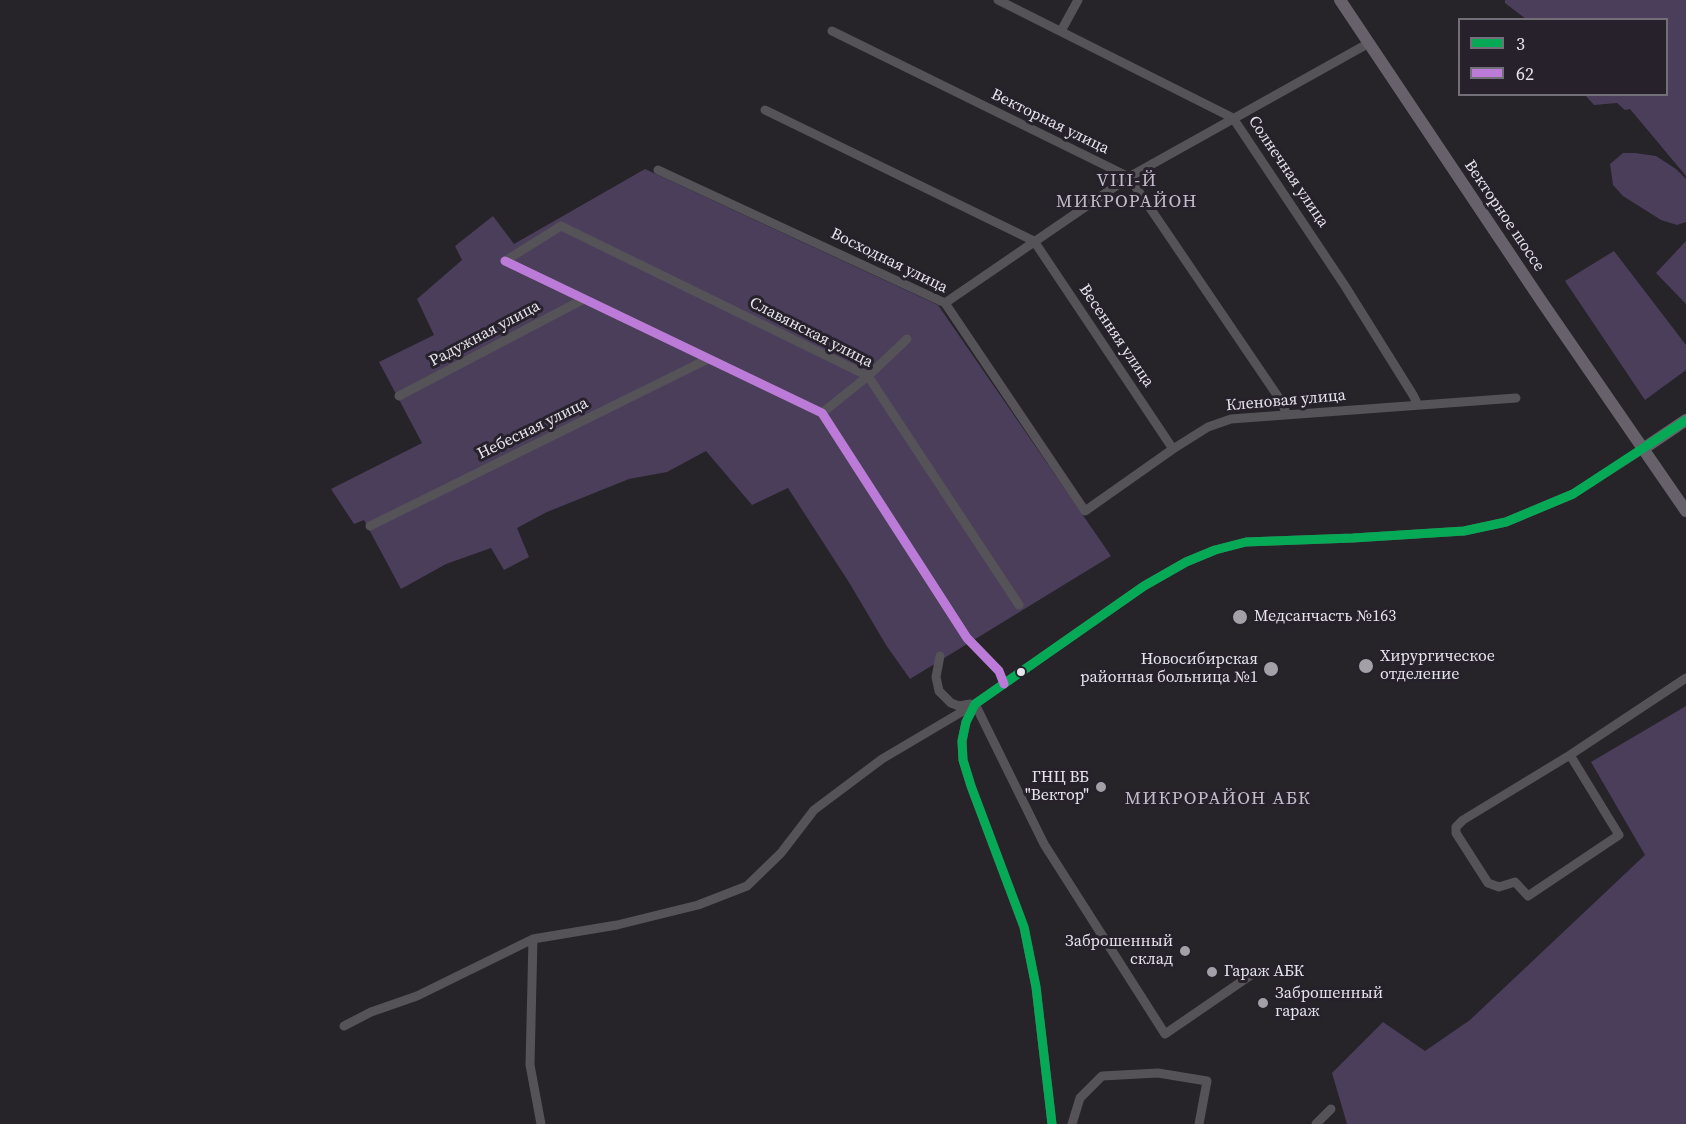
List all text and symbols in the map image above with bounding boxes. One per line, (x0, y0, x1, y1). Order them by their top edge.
legend (1458, 18, 1668, 96)
text: 3 (1516, 31, 1525, 56)
text: 62 (1516, 61, 1534, 86)
street label: Векторная улица (988, 85, 1112, 159)
street label: Солнечная улица (1244, 113, 1332, 231)
street label: Векторное шоссе (1460, 157, 1548, 275)
district label: VIII-Й МИКРОРАЙОН (1056, 170, 1198, 213)
street label: Восходная улица (827, 224, 951, 298)
street label: Весенняя улица (1074, 281, 1158, 391)
street label: Славянская улица (746, 294, 876, 372)
street label: Радужная улица (426, 297, 544, 371)
street label: Кленовая улица (1225, 386, 1347, 416)
street label: Небесная улица (475, 394, 591, 464)
place label: Медсанчасть №163 (1254, 607, 1396, 627)
marker: Медсанчасть №163 (1231, 608, 1249, 626)
place label: Хирургическое отделение (1380, 647, 1495, 685)
place label: Новосибирская районная больница №1 (1080, 650, 1258, 688)
marker: Хирургическое отделение (1357, 657, 1375, 675)
marker: Новосибирская районная больница №1 (1262, 660, 1280, 678)
unlabelled marker (1015, 666, 1027, 678)
place label: ГНЦ ВБ "Вектор" (1025, 768, 1089, 806)
marker: ГНЦ ВБ "Вектор" (1094, 780, 1108, 794)
district label: МИКРОРАЙОН АБК (1125, 788, 1311, 810)
place label: Заброшенный склад (1065, 932, 1173, 970)
marker: Заброшенный склад (1178, 944, 1192, 958)
place label: Гараж АБК (1224, 962, 1304, 982)
marker: Гараж АБК (1205, 965, 1219, 979)
place label: Заброшенный гараж (1275, 984, 1383, 1022)
marker: Заброшенный гараж (1256, 996, 1270, 1010)

